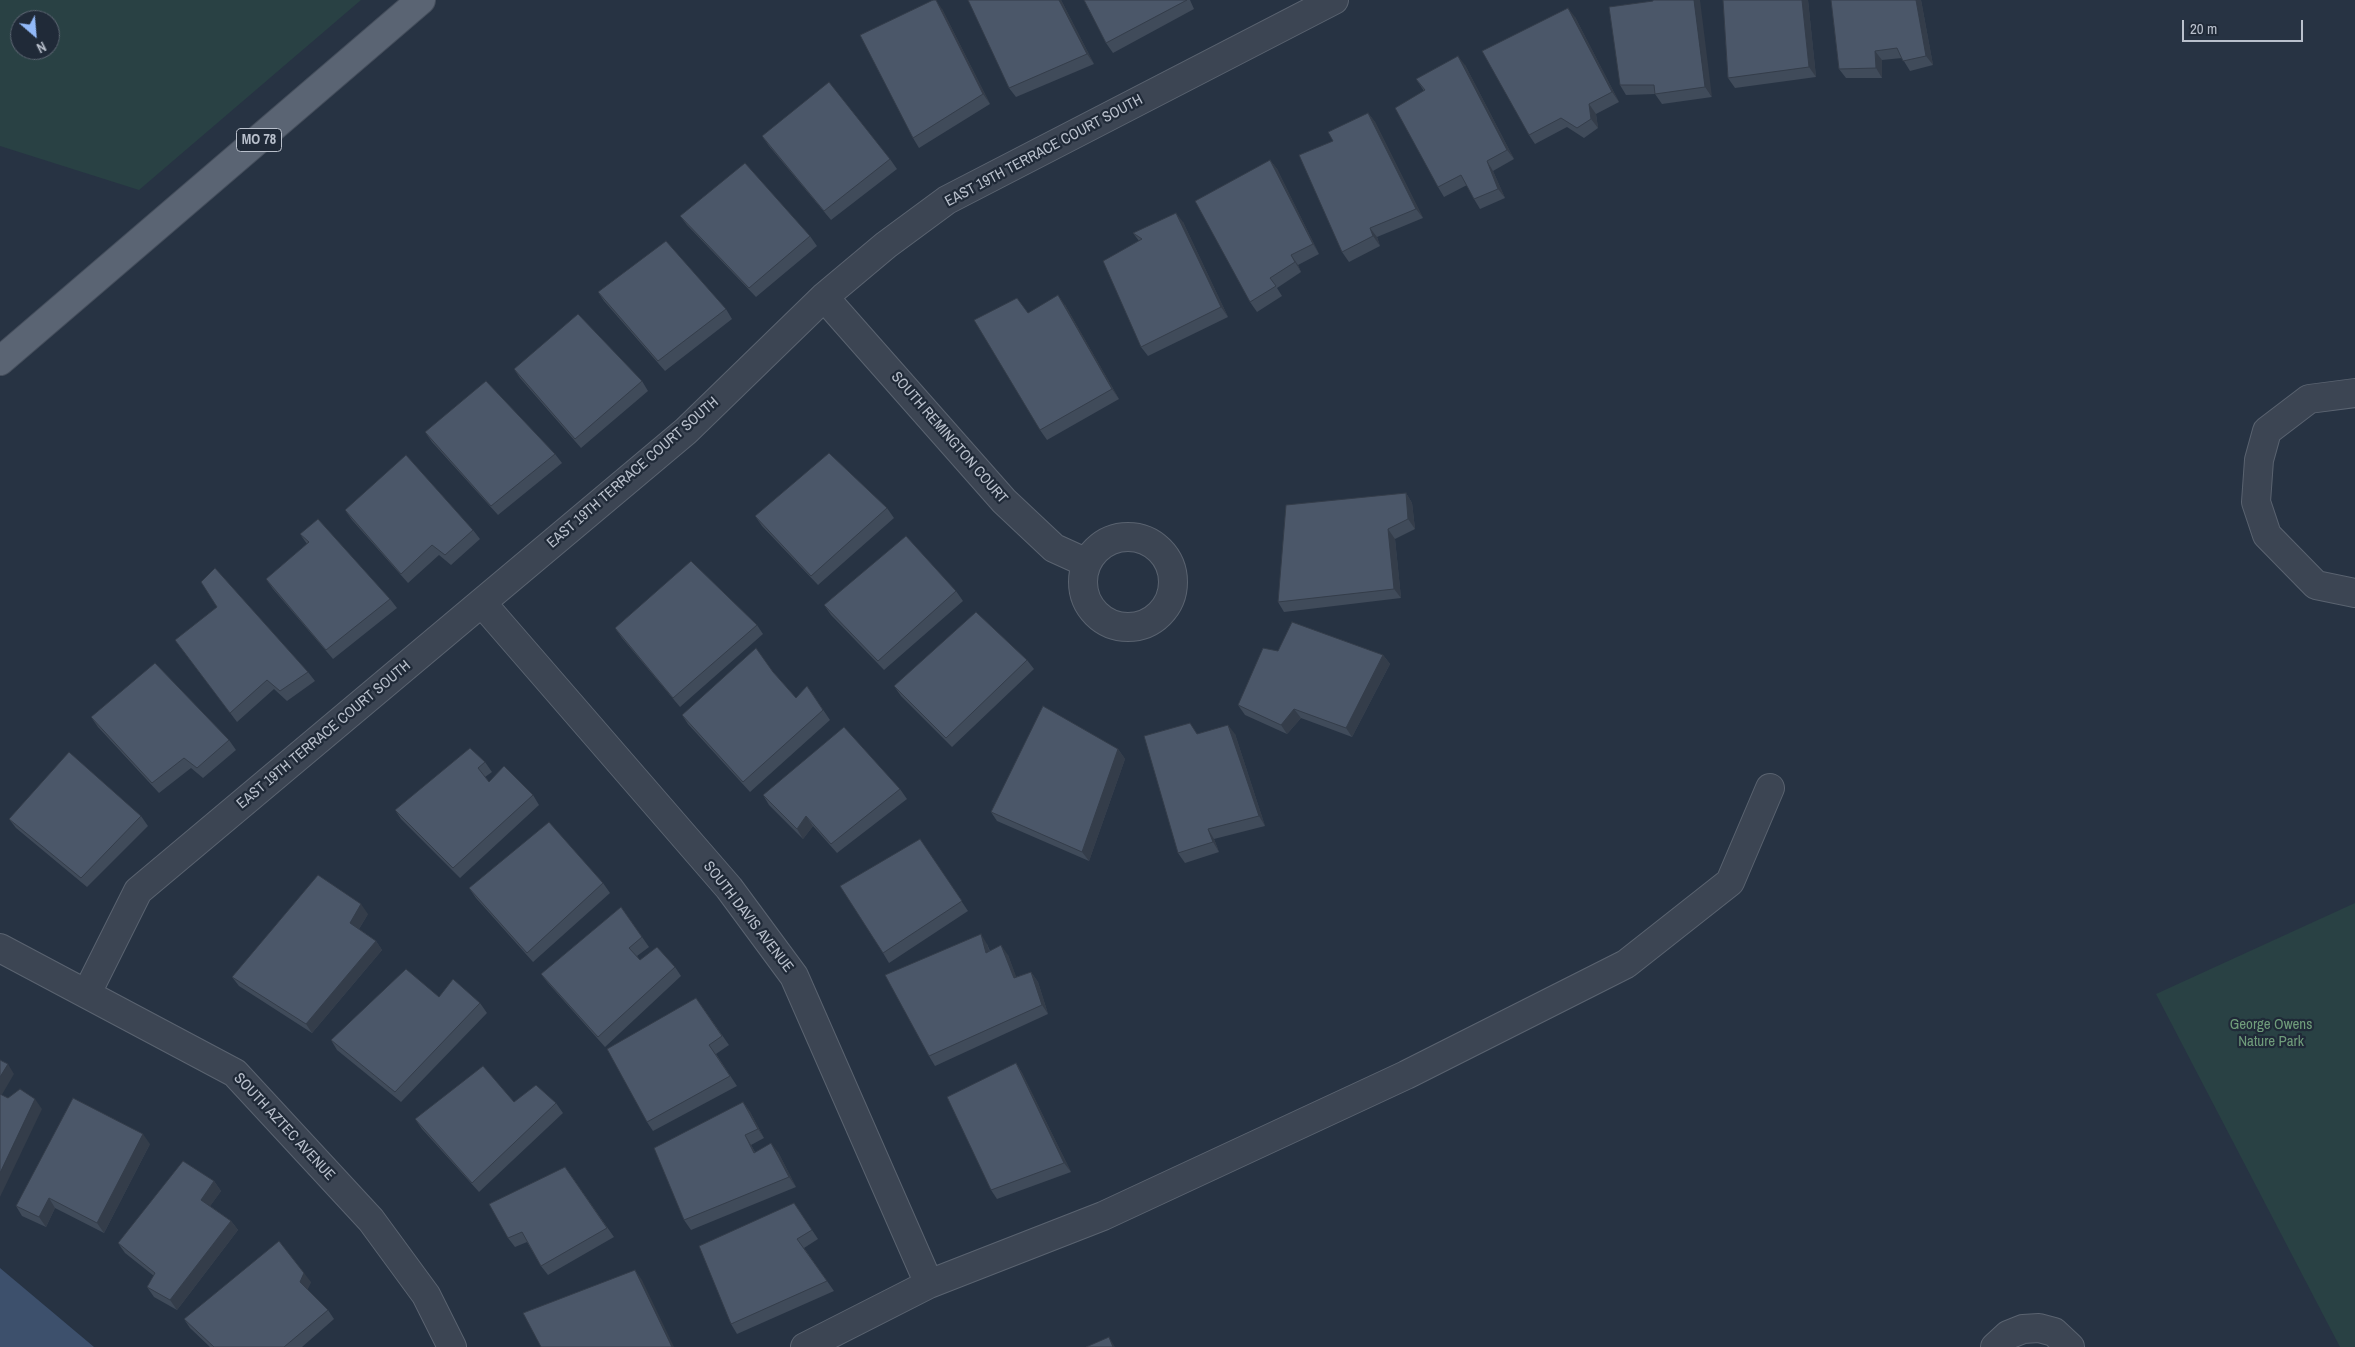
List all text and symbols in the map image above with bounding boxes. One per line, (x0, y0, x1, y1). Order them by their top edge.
north arrow (10, 10, 60, 60)
scale bar (2185, 10, 2306, 42)
text: 20 m (2190, 18, 2217, 39)
text: N (34, 38, 49, 57)
street label: EAST 19TH TERRACE COURT SOUTH (942, 91, 1146, 211)
road number: MO 78 (236, 128, 282, 152)
street label: SOUTH REMINGTON COURT (887, 369, 1011, 507)
street label: EAST 19TH TERRACE COURT SOUTH (544, 394, 722, 552)
street label: EAST 19TH TERRACE COURT SOUTH (233, 657, 415, 813)
street label: SOUTH DAVIS AVENUE (699, 858, 797, 976)
park label: George Owens Nature Park (2230, 1016, 2312, 1051)
street label: SOUTH AZTEC AVENUE (230, 1070, 338, 1184)

